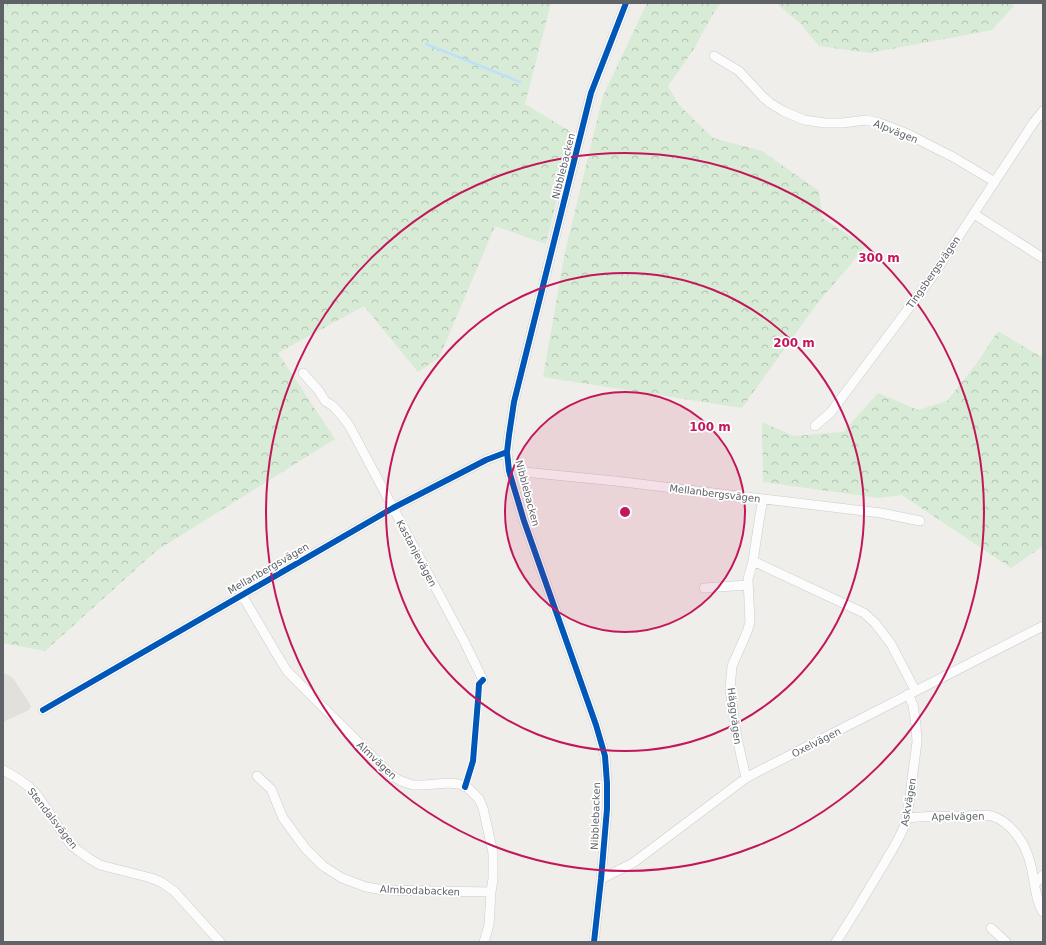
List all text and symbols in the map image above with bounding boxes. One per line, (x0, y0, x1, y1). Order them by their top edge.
street label: Alpvägen (872, 118, 920, 145)
street label: Nibblebacken (550, 132, 577, 200)
street label: Tingsbergsvägen (904, 234, 962, 311)
text: 300 m (858, 251, 900, 265)
text: 200 m (773, 336, 815, 350)
text: 100 m (689, 420, 731, 434)
street label: Nibblebacken (513, 459, 542, 527)
street label: Mellanbergsvägen (669, 482, 761, 505)
centre of rings (618, 505, 632, 519)
street label: Kastanjevägen (394, 518, 439, 588)
street label: Mellanbergsvägen (226, 541, 311, 596)
street label: Häggvägen (726, 687, 743, 745)
street label: Oxelvägen (790, 725, 842, 759)
street label: Almvägen (355, 739, 399, 782)
street label: Askvägen (899, 777, 918, 827)
street label: Nibblebacken (589, 782, 602, 850)
street label: Stendalsvägen (25, 786, 80, 851)
street label: Apelvägen (931, 811, 985, 822)
street label: Almbodabacken (380, 884, 460, 897)

